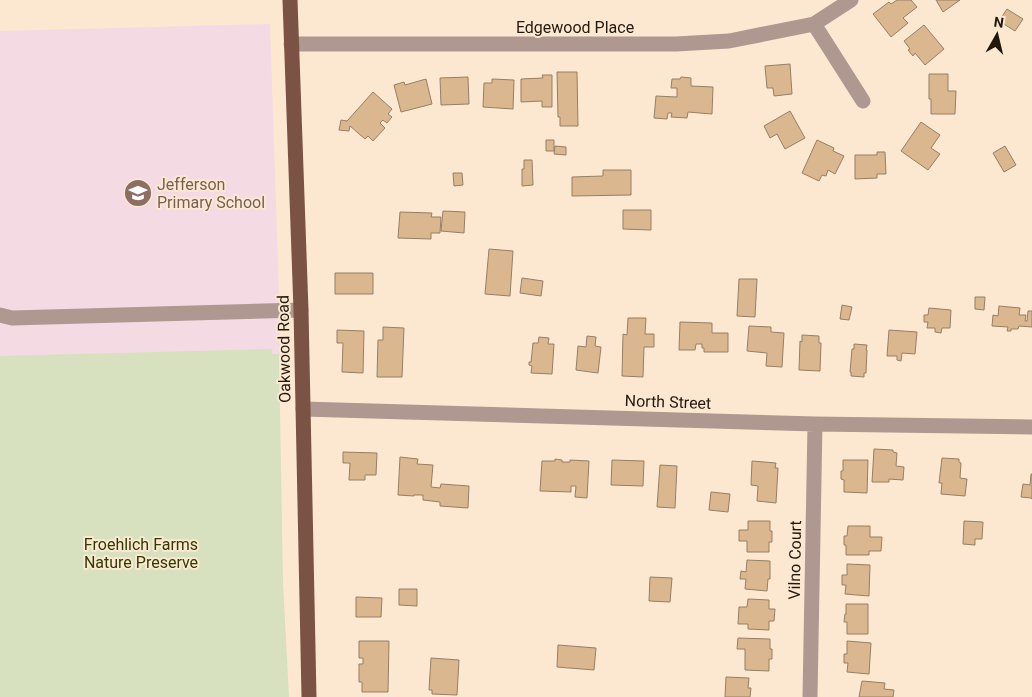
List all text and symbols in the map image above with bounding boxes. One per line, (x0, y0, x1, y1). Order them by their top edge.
north arrow (972, 10, 1022, 60)
text: N (993, 14, 1005, 31)
street label: Edgewood Place (516, 18, 634, 37)
place label: Jefferson Primary School (157, 175, 265, 212)
school or university icon: Jefferson Primary School (123, 178, 153, 208)
street label: Oakwood Road (274, 295, 294, 403)
street label: North Street (624, 391, 712, 413)
street label: Vilno Court (785, 520, 805, 600)
park label: Froehlich Farms Nature Preserve (84, 535, 198, 572)

